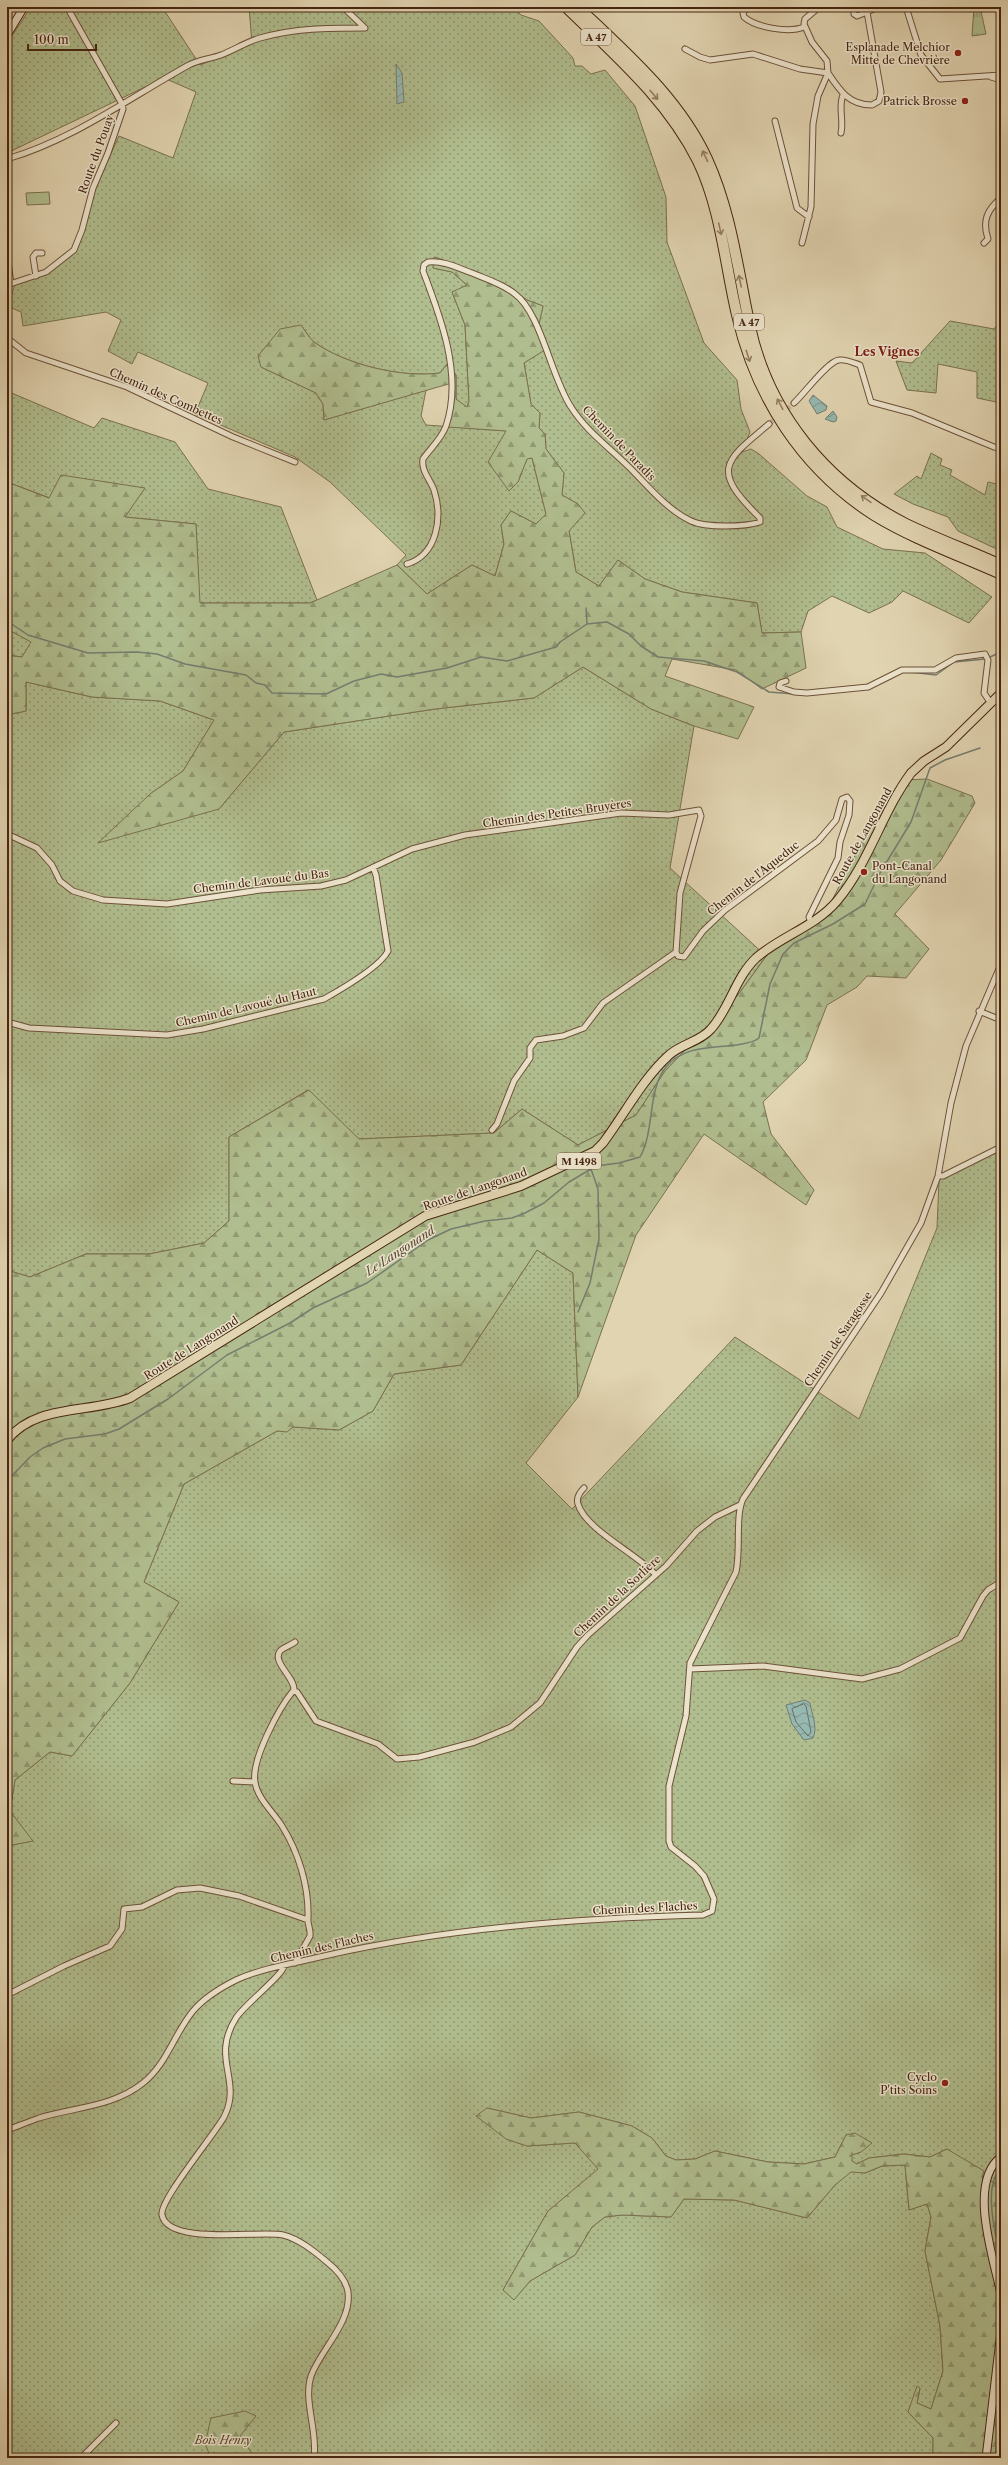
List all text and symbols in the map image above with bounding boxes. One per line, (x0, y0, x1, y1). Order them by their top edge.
scale bar (28, 26, 96, 52)
road number: A 47 (581, 29, 611, 45)
text: 100 m (34, 32, 69, 47)
place label: Esplanade Melchior Mitte de Chevrière (846, 40, 950, 67)
marker: Esplanade Melchior Mitte de Chevrière (953, 48, 963, 58)
one-way arrow (649, 90, 659, 100)
place label: Patrick Brosse (883, 94, 957, 108)
marker: Patrick Brosse (960, 96, 970, 106)
street label: Route du Pouay (75, 112, 117, 195)
one-way arrow (701, 150, 709, 162)
one-way arrow (716, 222, 724, 235)
one-way arrow (736, 274, 744, 287)
road number: A 47 (734, 314, 764, 330)
district label: Les Vignes (855, 344, 920, 359)
one-way arrow (745, 350, 753, 362)
street label: Chemin des Combettes (107, 365, 225, 427)
one-way arrow (775, 398, 783, 410)
street label: Chemin de Paradis (580, 403, 659, 484)
one-way arrow (860, 495, 871, 503)
street label: Route de Langonand (829, 785, 895, 887)
street label: Chemin des Petites Bruyères (482, 796, 632, 830)
street label: Chemin de l'Aqueduc (704, 838, 802, 918)
place label: Pont-Canal du Langonand (872, 859, 947, 886)
street label: Chemin de Lavoué du Bas (192, 866, 330, 896)
marker: Pont-Canal du Langonand (859, 867, 869, 877)
street label: Chemin de Lavoué du Haut (174, 984, 318, 1030)
road number: M 1498 (557, 1153, 601, 1169)
street label: Route de Langonand (421, 1165, 529, 1213)
water label: Le Langonand (361, 1222, 439, 1279)
street label: Chemin de Saragosse (801, 1289, 875, 1389)
street label: Route de Langonand (141, 1313, 241, 1383)
street label: Chemin de la Sorlière (571, 1552, 663, 1640)
street label: Chemin des Flaches (592, 1898, 698, 1918)
street label: Chemin des Flaches (269, 1928, 375, 1966)
place label: Cyclo P'tits Soins (880, 2070, 937, 2097)
marker: Cyclo P'tits Soins (940, 2078, 950, 2088)
park label: Bois Henry (194, 2433, 252, 2447)

